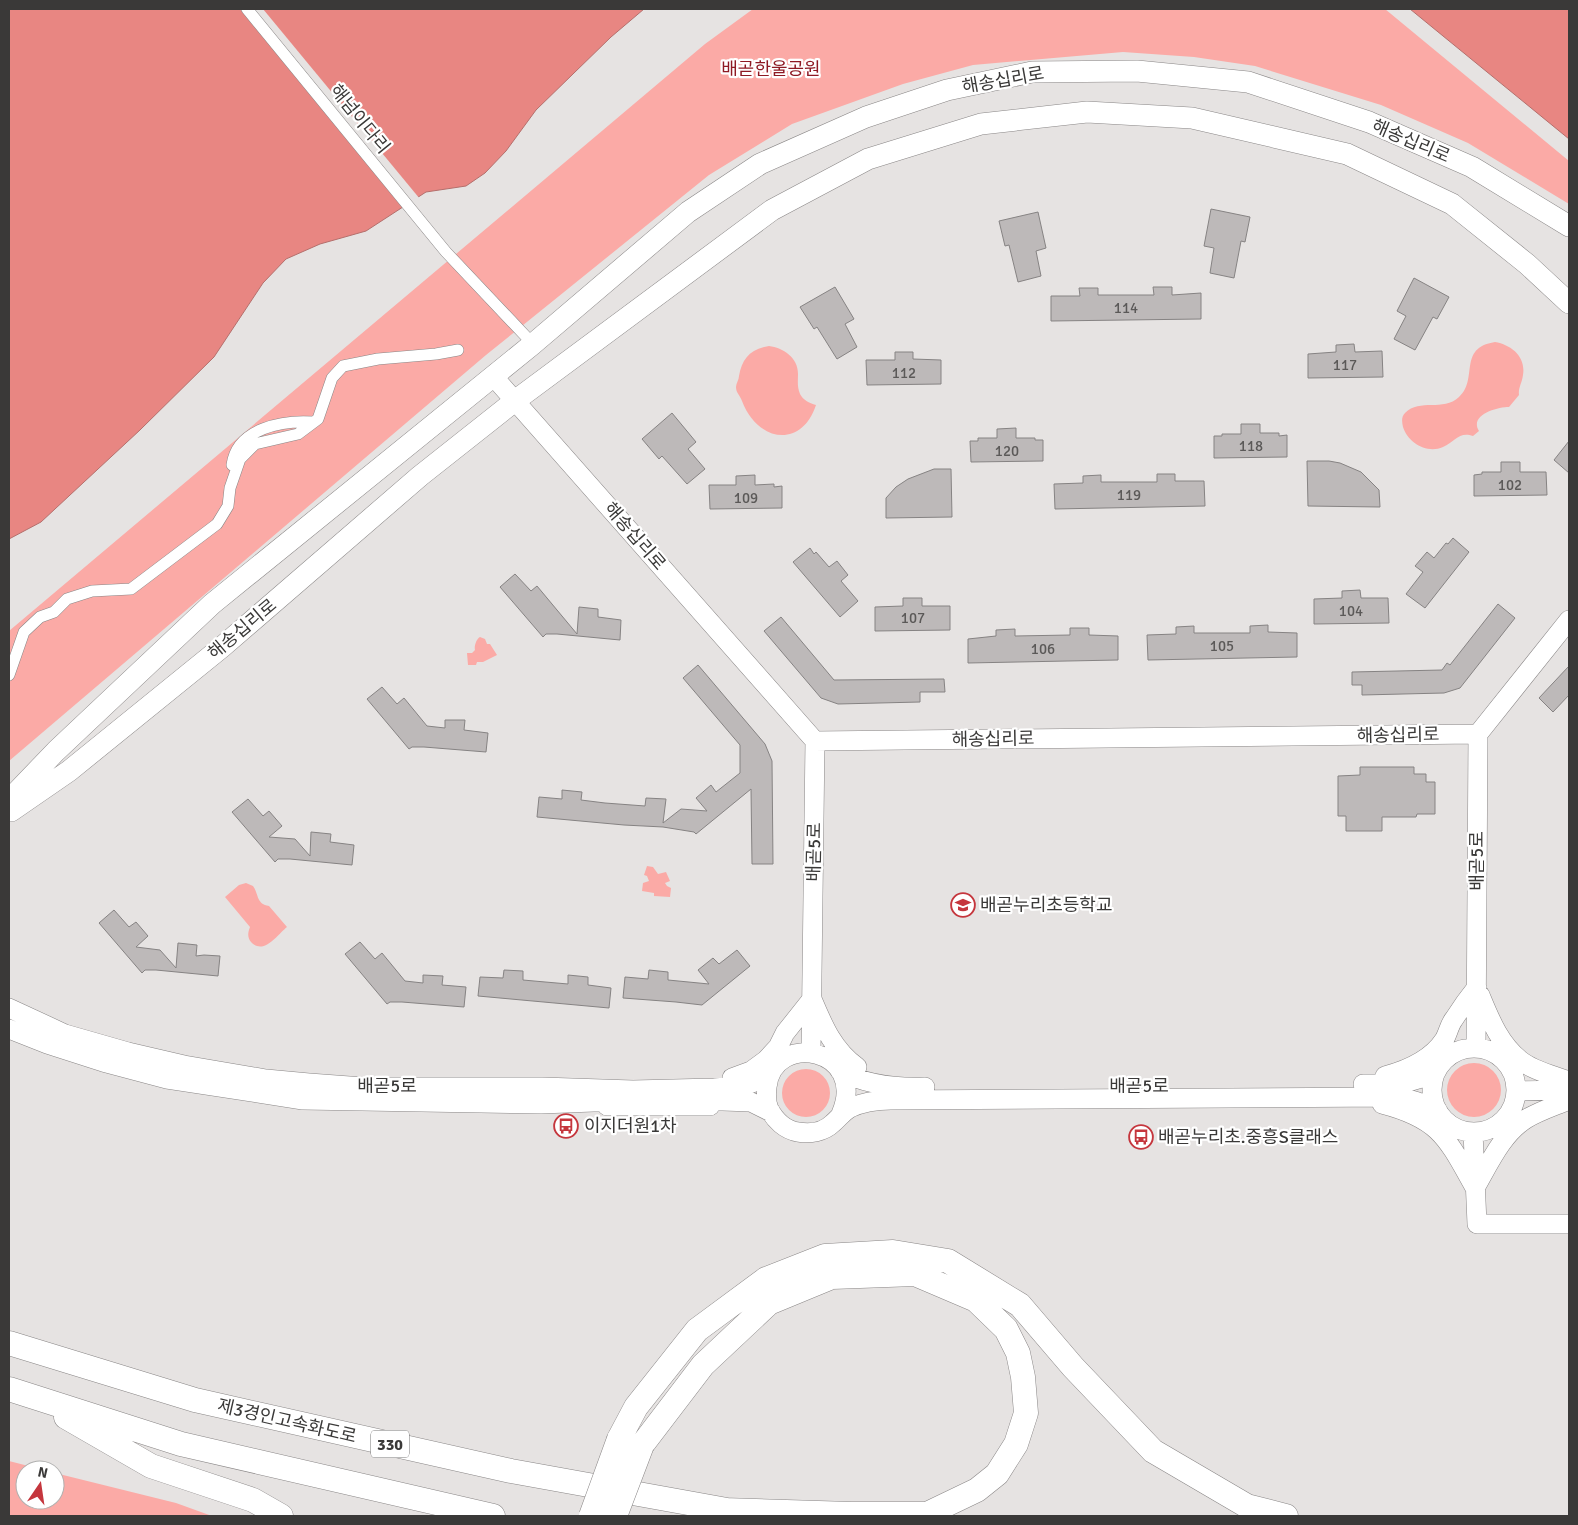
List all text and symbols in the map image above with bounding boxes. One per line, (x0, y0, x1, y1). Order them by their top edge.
park label: 배곧한울공원 (721, 58, 821, 80)
street label: 해송십리로 (960, 62, 1046, 98)
street label: 해넘이다리 (325, 80, 395, 158)
street label: 해송십리로 (1369, 115, 1453, 167)
house number: 114 (1114, 299, 1138, 317)
house number: 117 (1333, 356, 1357, 374)
house number: 112 (892, 364, 916, 382)
house number: 118 (1239, 437, 1263, 455)
house number: 120 (995, 442, 1019, 460)
house number: 102 (1498, 476, 1522, 494)
house number: 119 (1117, 486, 1141, 504)
house number: 109 (734, 489, 758, 507)
street label: 해송십리로 (600, 498, 670, 574)
street label: 해송십리로 (203, 594, 281, 664)
house number: 104 (1339, 602, 1363, 620)
house number: 107 (901, 609, 925, 627)
house number: 105 (1210, 637, 1234, 655)
house number: 106 (1031, 640, 1055, 658)
street label: 해송십리로 (1356, 723, 1440, 747)
street label: 해송십리로 (951, 727, 1035, 751)
street label: 배곧5로 (802, 822, 826, 882)
street label: 배곧5로 (1466, 831, 1488, 891)
school or university icon: 배곧누리초등학교 (950, 892, 976, 918)
place label: 배곧누리초등학교 (980, 894, 1112, 916)
street label: 배곧5로 (357, 1075, 417, 1097)
street label: 배곧5로 (1109, 1075, 1169, 1097)
bus stop icon: 이지더원1차 (553, 1113, 579, 1139)
place label: 이지더원1차 (584, 1115, 677, 1137)
bus stop icon: 배곧누리초.중흥S클래스 (1128, 1124, 1154, 1150)
place label: 배곧누리초.중흥S클래스 (1158, 1126, 1338, 1148)
street label: 제3경인고속화도로 (215, 1394, 359, 1448)
road number: 330 (371, 1430, 409, 1458)
north arrow (15, 1460, 65, 1510)
text: N (36, 1463, 49, 1482)

